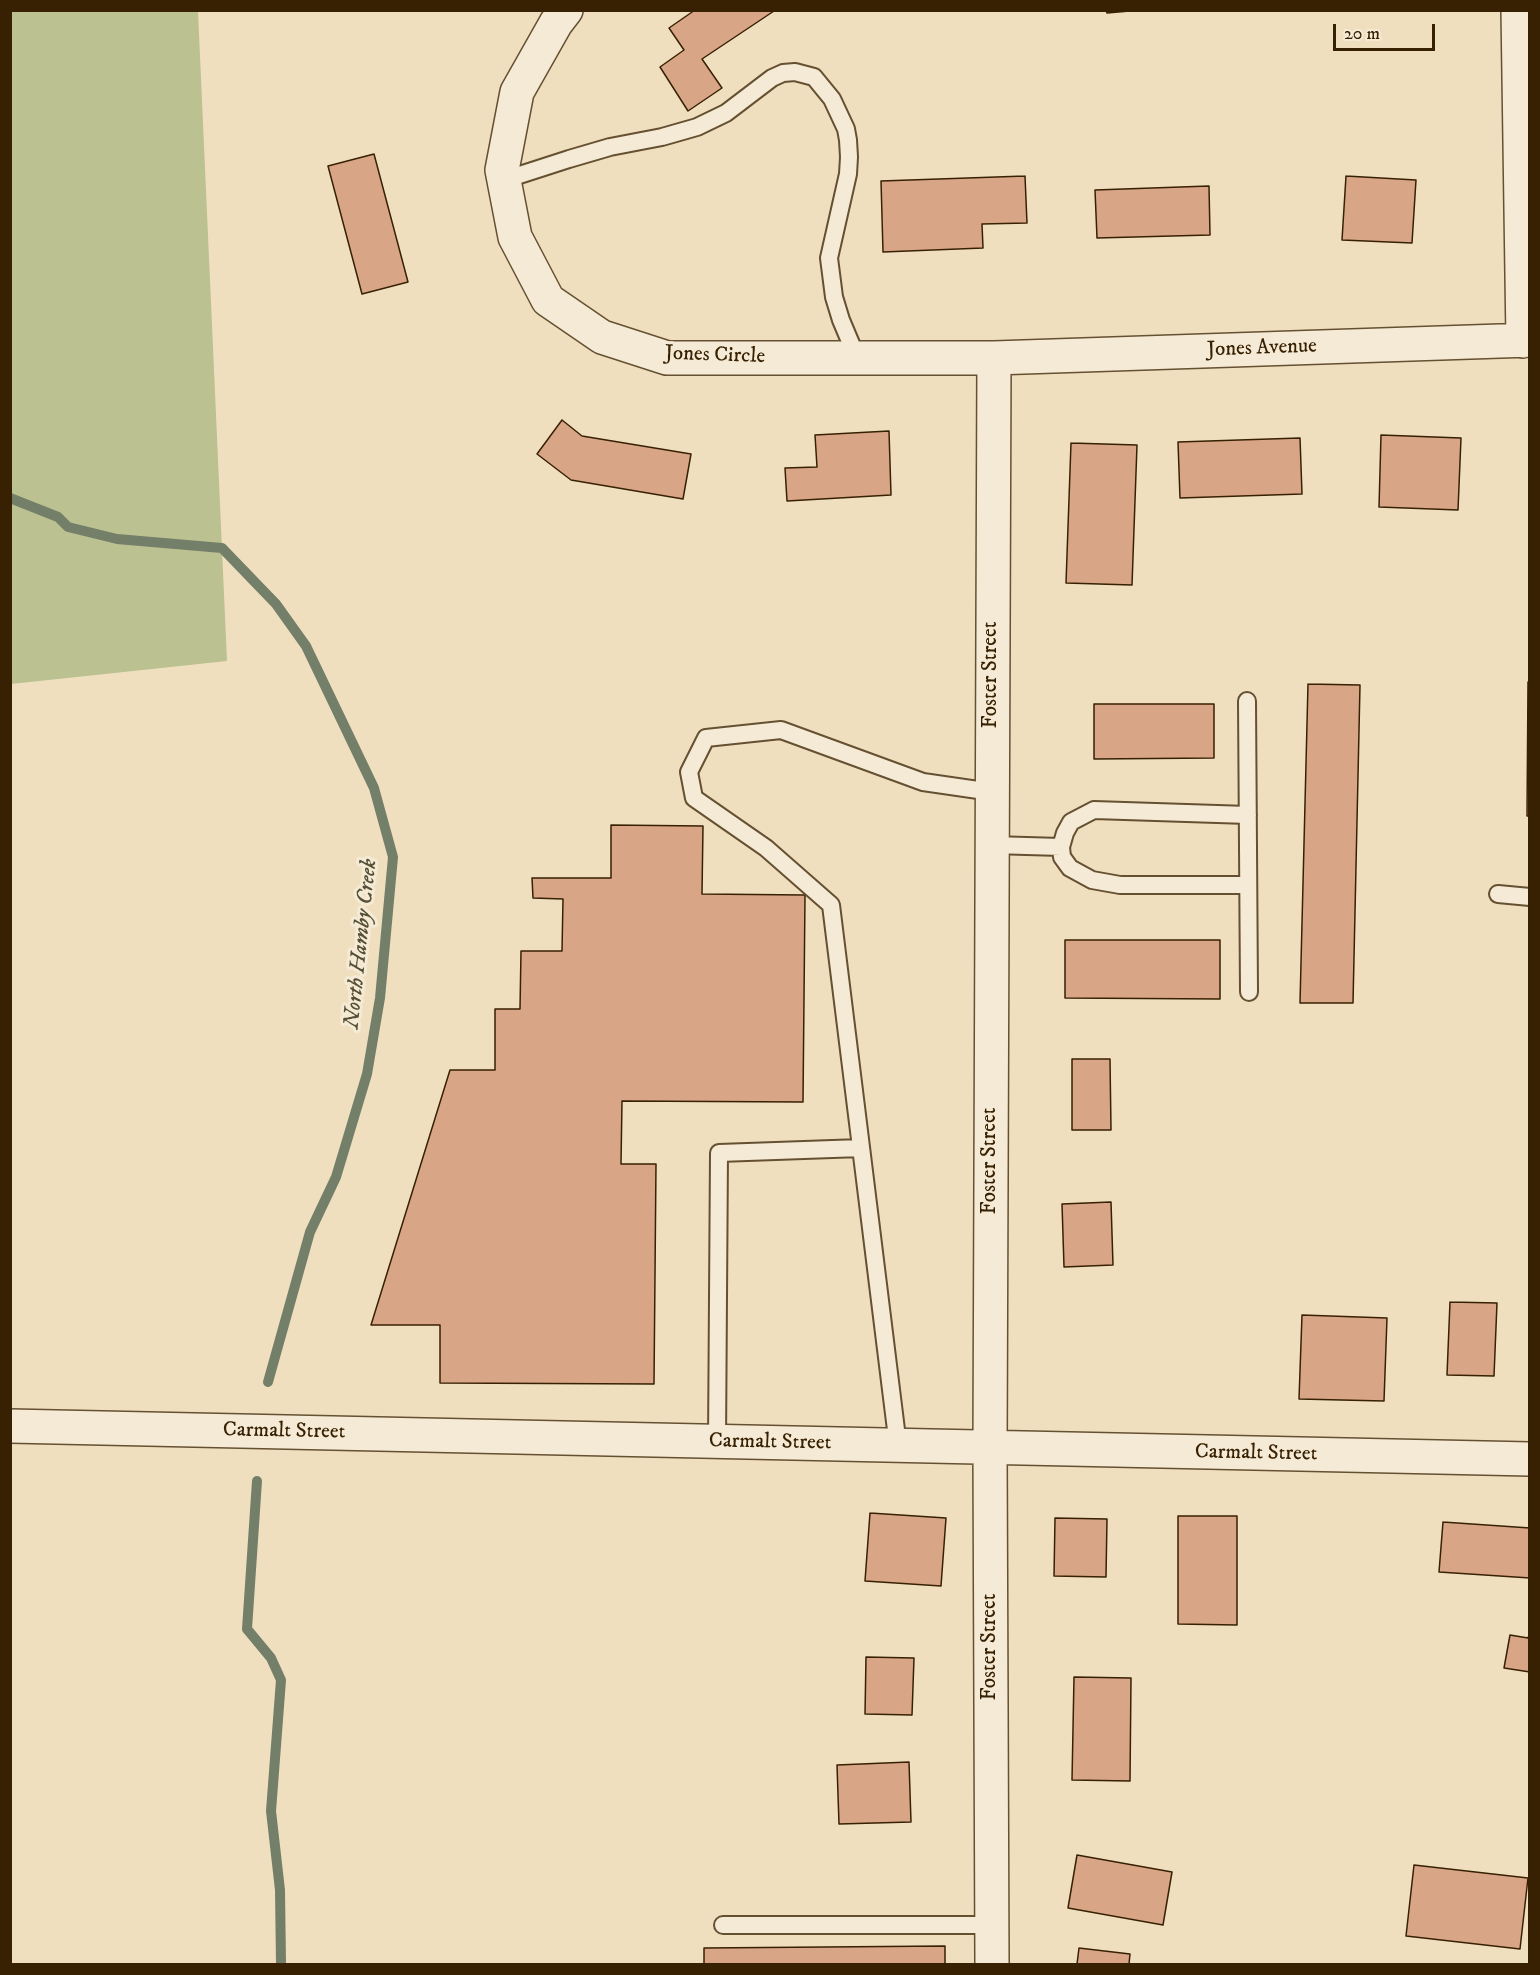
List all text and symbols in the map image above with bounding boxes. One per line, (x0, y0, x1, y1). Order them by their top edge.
scale bar (1336, 12, 1438, 50)
text: 20 m (1344, 23, 1380, 45)
street label: Jones Avenue (1207, 334, 1317, 364)
street label: Jones Circle (664, 342, 766, 370)
street label: Foster Street (979, 622, 1005, 728)
water label: North Hamby Creek (340, 858, 384, 1030)
street label: Foster Street (978, 1108, 1004, 1214)
street label: Carmalt Street (223, 1418, 345, 1446)
street label: Carmalt Street (709, 1429, 831, 1457)
street label: Carmalt Street (1195, 1440, 1317, 1468)
street label: Foster Street (978, 1594, 1004, 1700)

